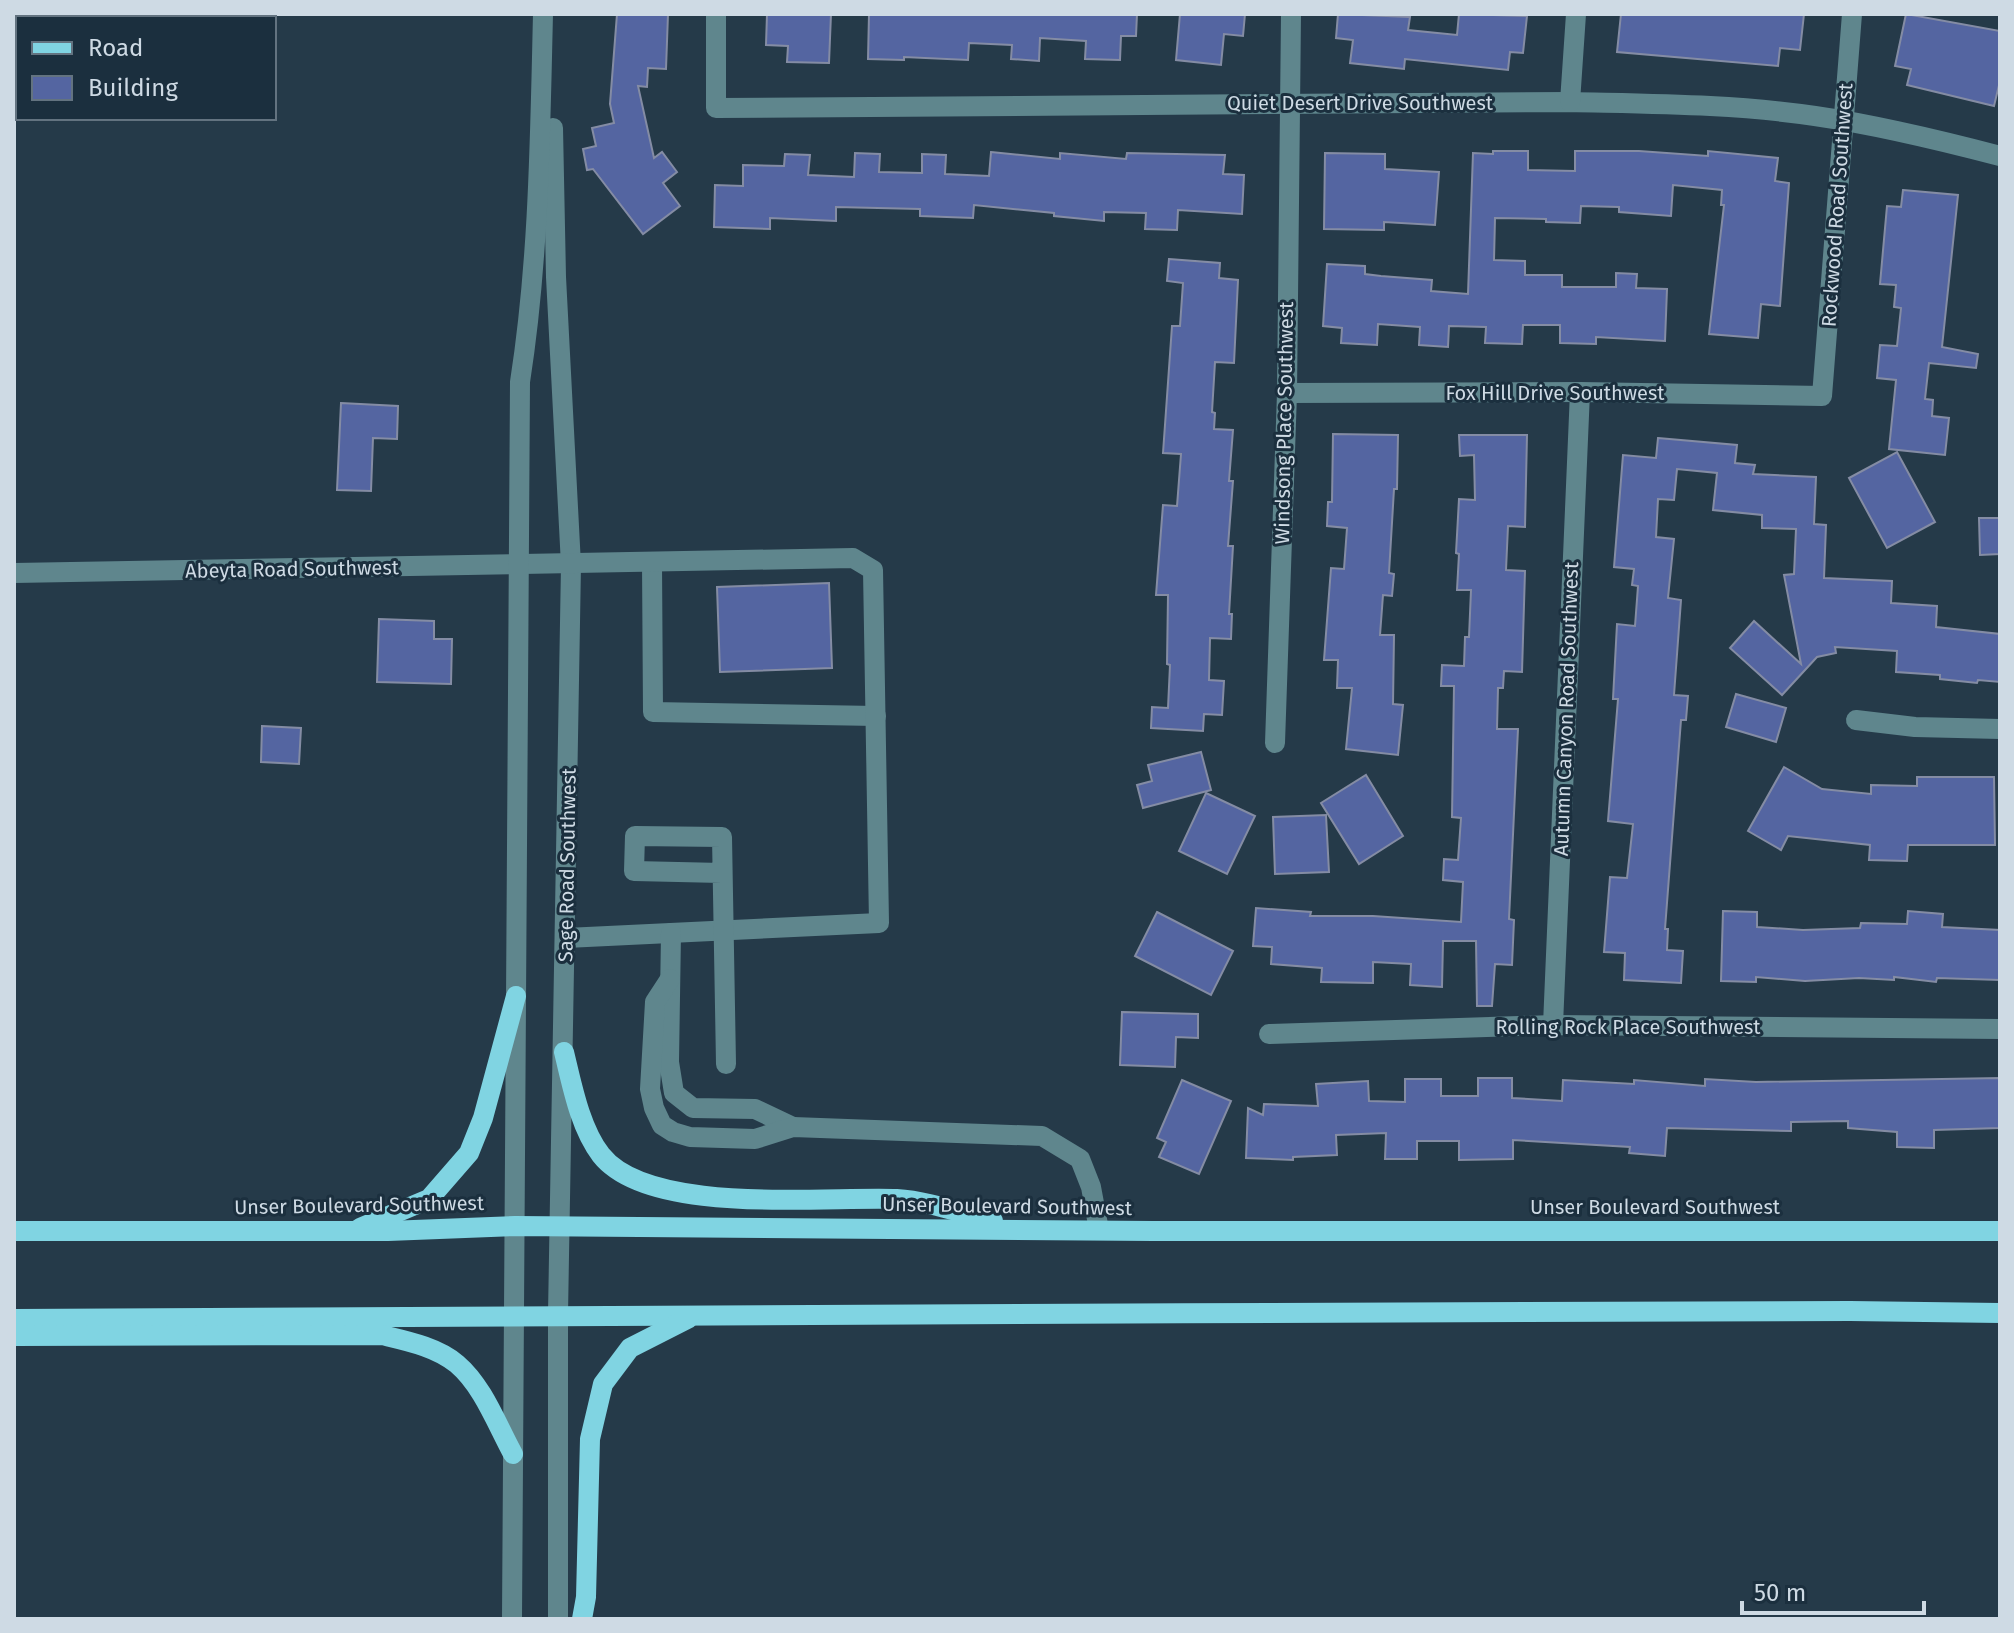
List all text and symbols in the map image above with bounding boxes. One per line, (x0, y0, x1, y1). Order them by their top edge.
legend (16, 16, 276, 120)
text: Road (88, 34, 143, 62)
text: Building (88, 74, 178, 102)
street label: Rockwood Road Southwest (1816, 81, 1858, 328)
street label: Quiet Desert Drive Southwest (1227, 91, 1494, 115)
street label: Windsong Place Southwest (1270, 301, 1298, 545)
street label: Fox Hill Drive Southwest (1445, 381, 1665, 405)
street label: Abeyta Road Southwest (185, 555, 400, 583)
street label: Autumn Canyon Road Southwest (1549, 561, 1583, 857)
street label: Sage Road Southwest (553, 767, 581, 962)
street label: Rolling Rock Place Southwest (1495, 1015, 1761, 1039)
street label: Unser Boulevard Southwest (234, 1191, 485, 1219)
street label: Unser Boulevard Southwest (882, 1192, 1133, 1220)
street label: Unser Boulevard Southwest (1530, 1195, 1781, 1219)
scale bar (1742, 1565, 1924, 1615)
text: 50 m (1754, 1579, 1806, 1607)

